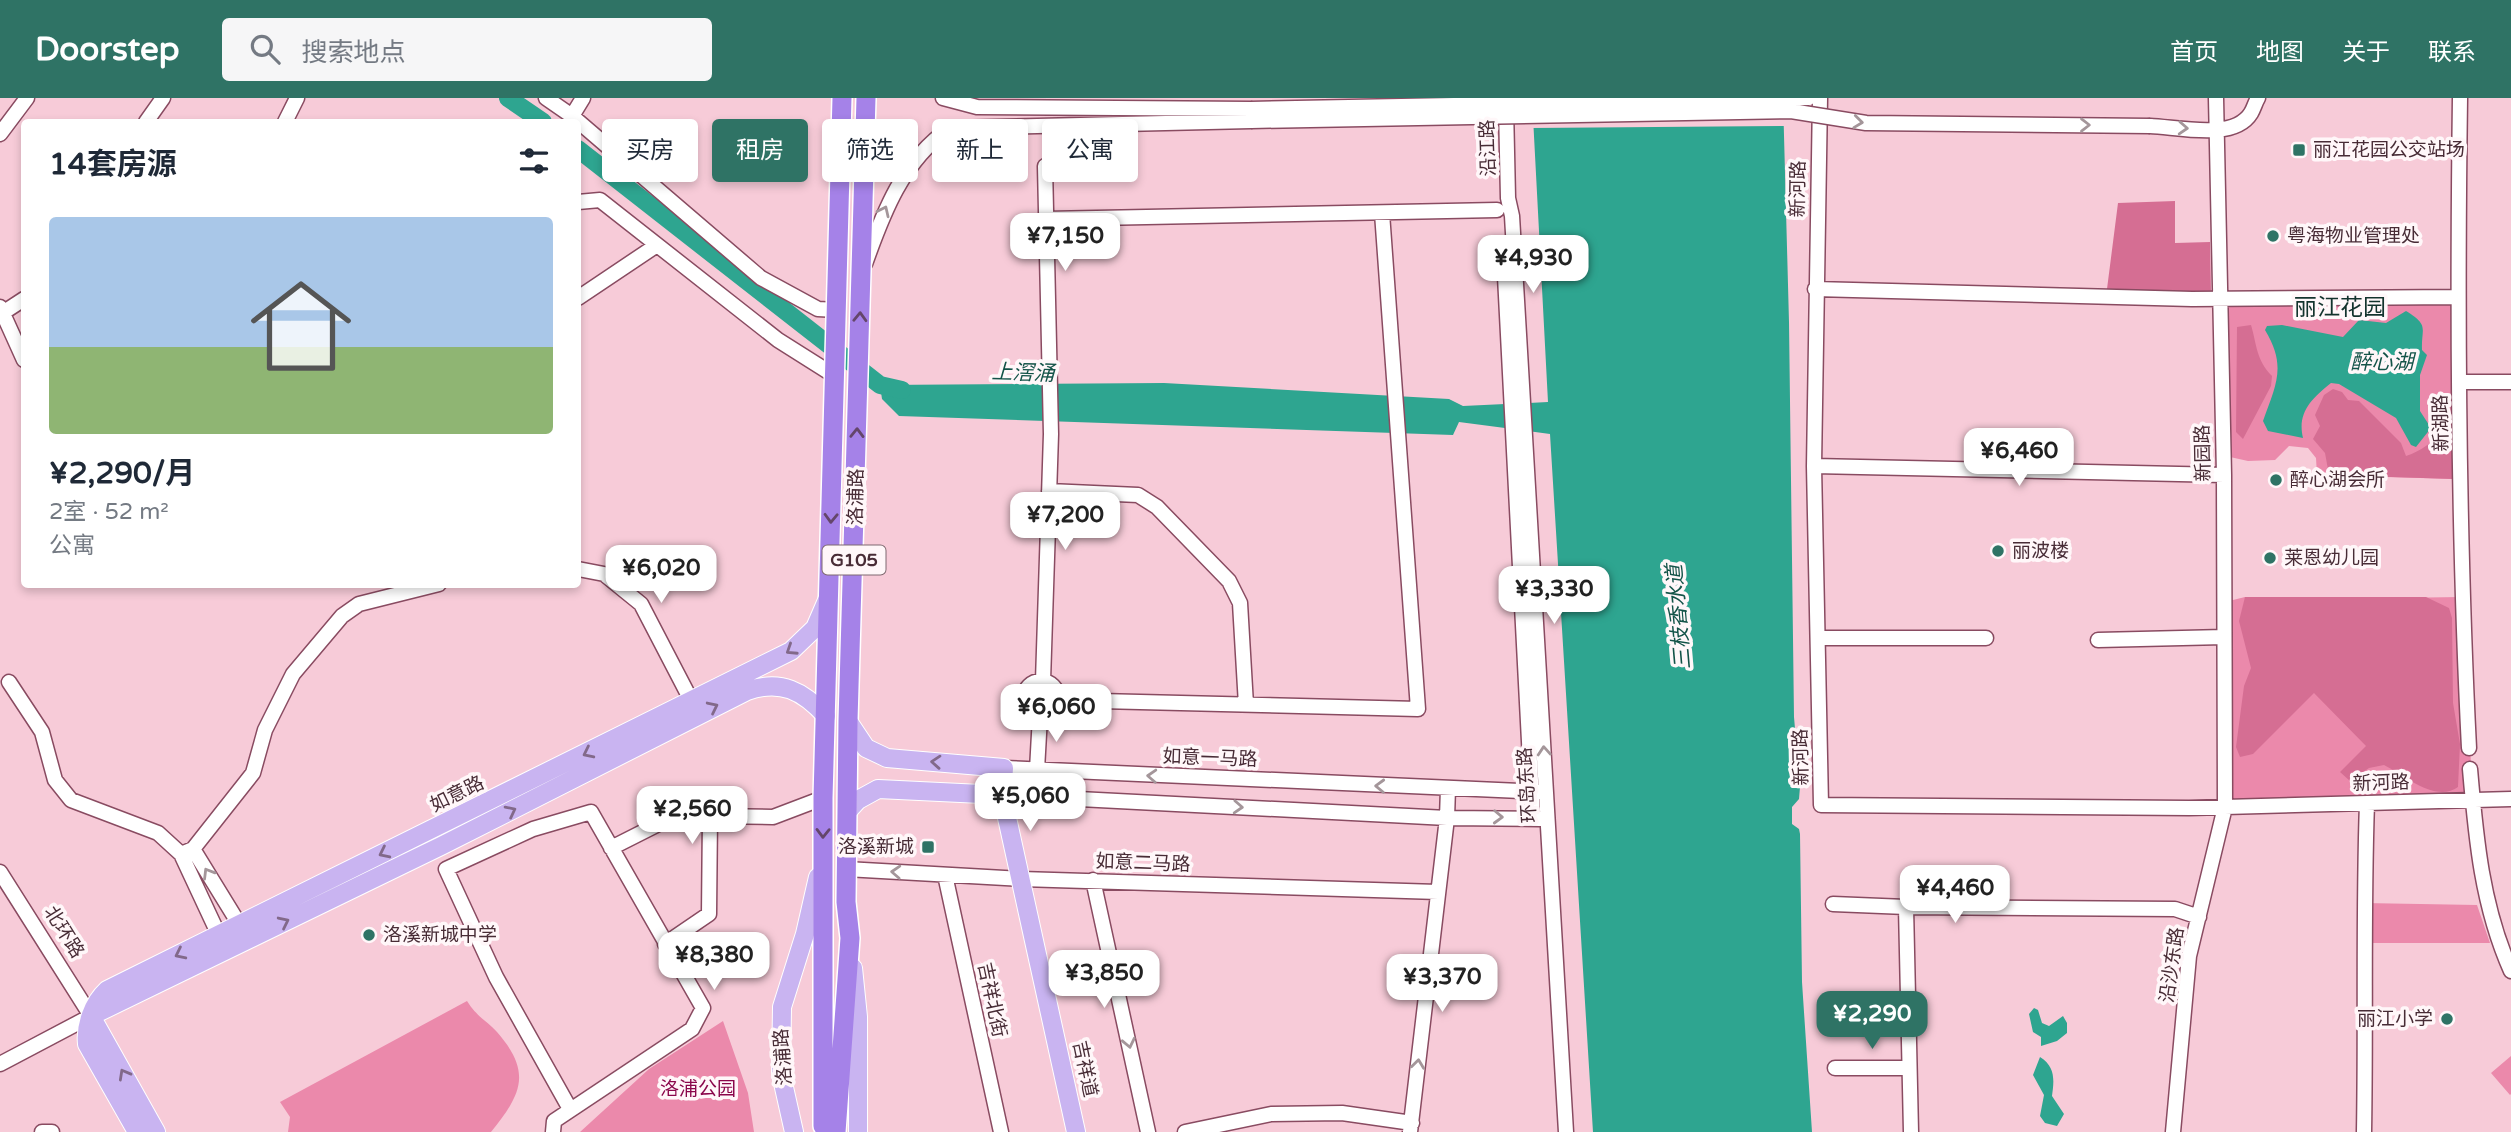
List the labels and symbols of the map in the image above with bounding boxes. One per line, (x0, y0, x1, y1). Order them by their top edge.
one-way arrow (1852, 114, 1864, 129)
one-way arrow (2080, 117, 2091, 133)
street label: 沿江路 (1476, 119, 1500, 177)
one-way arrow (2178, 120, 2189, 135)
place label: 丽江花园公交站场 (2313, 139, 2465, 161)
marker: 丽江花园公交站场 (2291, 142, 2307, 158)
street label: 新河路 (1787, 160, 1809, 218)
one-way arrow (876, 206, 890, 218)
pin: ¥7,150 (1008, 214, 1122, 273)
place label: 粤海物业管理处 (2287, 225, 2420, 247)
marker: 粤海物业管理处 (2265, 228, 2281, 244)
pin: ¥4,930 (1476, 236, 1590, 295)
district label: 丽江花园 (2294, 294, 2386, 322)
one-way arrow (853, 311, 868, 322)
water label: 醉心湖 (2351, 350, 2416, 375)
water label: 上滘涌 (991, 359, 1057, 387)
street label: 新湖路 (2430, 394, 2452, 452)
street label: 新园路 (2192, 424, 2214, 482)
one-way arrow (849, 427, 865, 437)
pin: ¥6,460 (1962, 428, 2076, 488)
street label: 洛浦路 (845, 468, 867, 526)
place label: 醉心湖会所 (2290, 469, 2385, 491)
marker: 醉心湖会所 (2268, 472, 2284, 488)
pin: ¥7,200 (1008, 492, 1122, 552)
one-way arrow (823, 513, 839, 524)
place label: 丽波楼 (2012, 540, 2069, 562)
marker: 丽波楼 (1990, 543, 2006, 559)
pin: ¥6,020 (604, 546, 718, 605)
road number: G105 (822, 546, 886, 574)
place label: 莱恩幼儿园 (2284, 547, 2379, 569)
marker: 莱恩幼儿园 (2262, 550, 2278, 566)
water label: 三枝香水道 (1662, 561, 1696, 670)
pin: ¥3,330 (1497, 566, 1611, 626)
one-way arrow (786, 641, 799, 654)
pin: ¥6,060 (999, 684, 1113, 744)
one-way arrow (706, 702, 718, 716)
street label: 新河路 (1790, 728, 1812, 786)
one-way arrow (583, 744, 595, 758)
street label: 如意一马路 (1162, 745, 1258, 771)
one-way arrow (1537, 745, 1552, 756)
street label: 环岛东路 (1513, 746, 1541, 824)
one-way arrow (930, 755, 941, 770)
one-way arrow (1147, 769, 1158, 784)
street label: 新河路 (2352, 771, 2410, 795)
street label: 如意路 (427, 772, 487, 816)
pin: ¥5,060 (973, 774, 1087, 833)
one-way arrow (1374, 778, 1385, 793)
pin: ¥2,560 (635, 786, 749, 846)
one-way arrow (1233, 799, 1244, 814)
one-way arrow (503, 805, 516, 819)
one-way arrow (1493, 810, 1504, 825)
one-way arrow (815, 827, 830, 838)
place label: 洛溪新城 (838, 836, 914, 858)
marker: 洛溪新城 (920, 839, 936, 855)
one-way arrow (379, 845, 391, 859)
street label: 如意二马路 (1095, 850, 1191, 876)
one-way arrow (890, 865, 901, 880)
pin: ¥4,460 (1898, 866, 2012, 925)
one-way arrow (204, 868, 217, 881)
street label: 北环路 (40, 902, 88, 962)
one-way arrow (277, 916, 289, 930)
place label: 洛溪新城中学 (383, 924, 497, 946)
street label: 沿沙东路 (2156, 926, 2188, 1004)
marker: 洛溪新城中学 (361, 927, 377, 943)
pin: ¥8,380 (657, 932, 771, 992)
one-way arrow (175, 945, 187, 959)
pin: ¥3,850 (1047, 950, 1161, 1010)
pin: ¥3,370 (1385, 954, 1499, 1014)
street label: 吉祥北街 (973, 961, 1011, 1039)
pin: ¥2,290 (1815, 992, 1929, 1051)
place label: 丽江小学 (2357, 1008, 2433, 1030)
marker: 丽江小学 (2439, 1011, 2455, 1027)
street label: 洛浦路 (770, 1028, 796, 1086)
one-way arrow (1120, 1037, 1135, 1049)
street label: 吉祥道 (1068, 1039, 1102, 1099)
one-way arrow (1411, 1058, 1426, 1070)
one-way arrow (119, 1069, 132, 1081)
park label: 洛浦公园 (660, 1078, 736, 1100)

